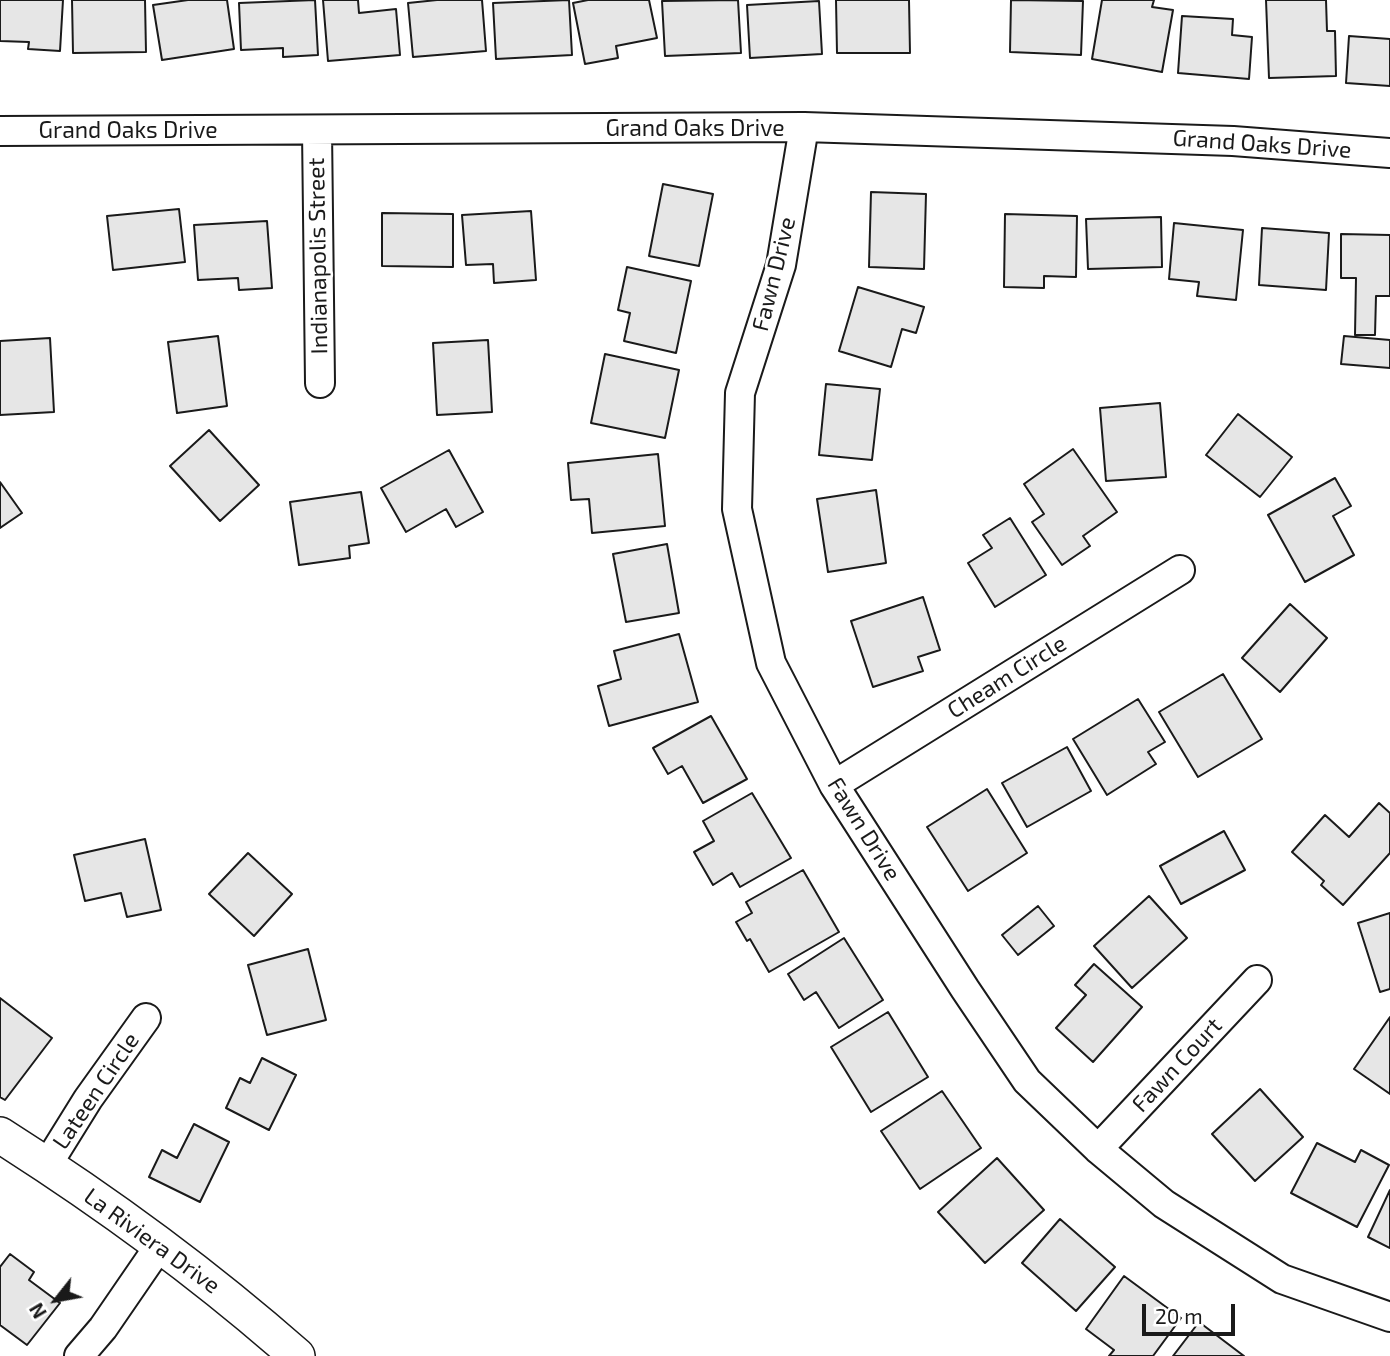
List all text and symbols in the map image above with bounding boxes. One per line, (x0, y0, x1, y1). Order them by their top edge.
street label: Grand Oaks Drive (605, 114, 785, 142)
street label: Grand Oaks Drive (38, 116, 218, 144)
street label: Grand Oaks Drive (1172, 124, 1352, 164)
street label: Indianapolis Street (302, 157, 334, 355)
street label: Fawn Drive (747, 214, 801, 334)
street label: Cheam Circle (942, 630, 1072, 724)
street label: Fawn Drive (821, 772, 907, 886)
street label: Fawn Court (1126, 1012, 1228, 1118)
street label: Lateen Circle (47, 1028, 145, 1154)
street label: La Riviera Drive (79, 1182, 225, 1300)
north arrow (21, 1265, 91, 1335)
scale bar (1145, 1290, 1238, 1334)
text: N (24, 1299, 51, 1323)
text: 20 m (1155, 1303, 1203, 1328)

